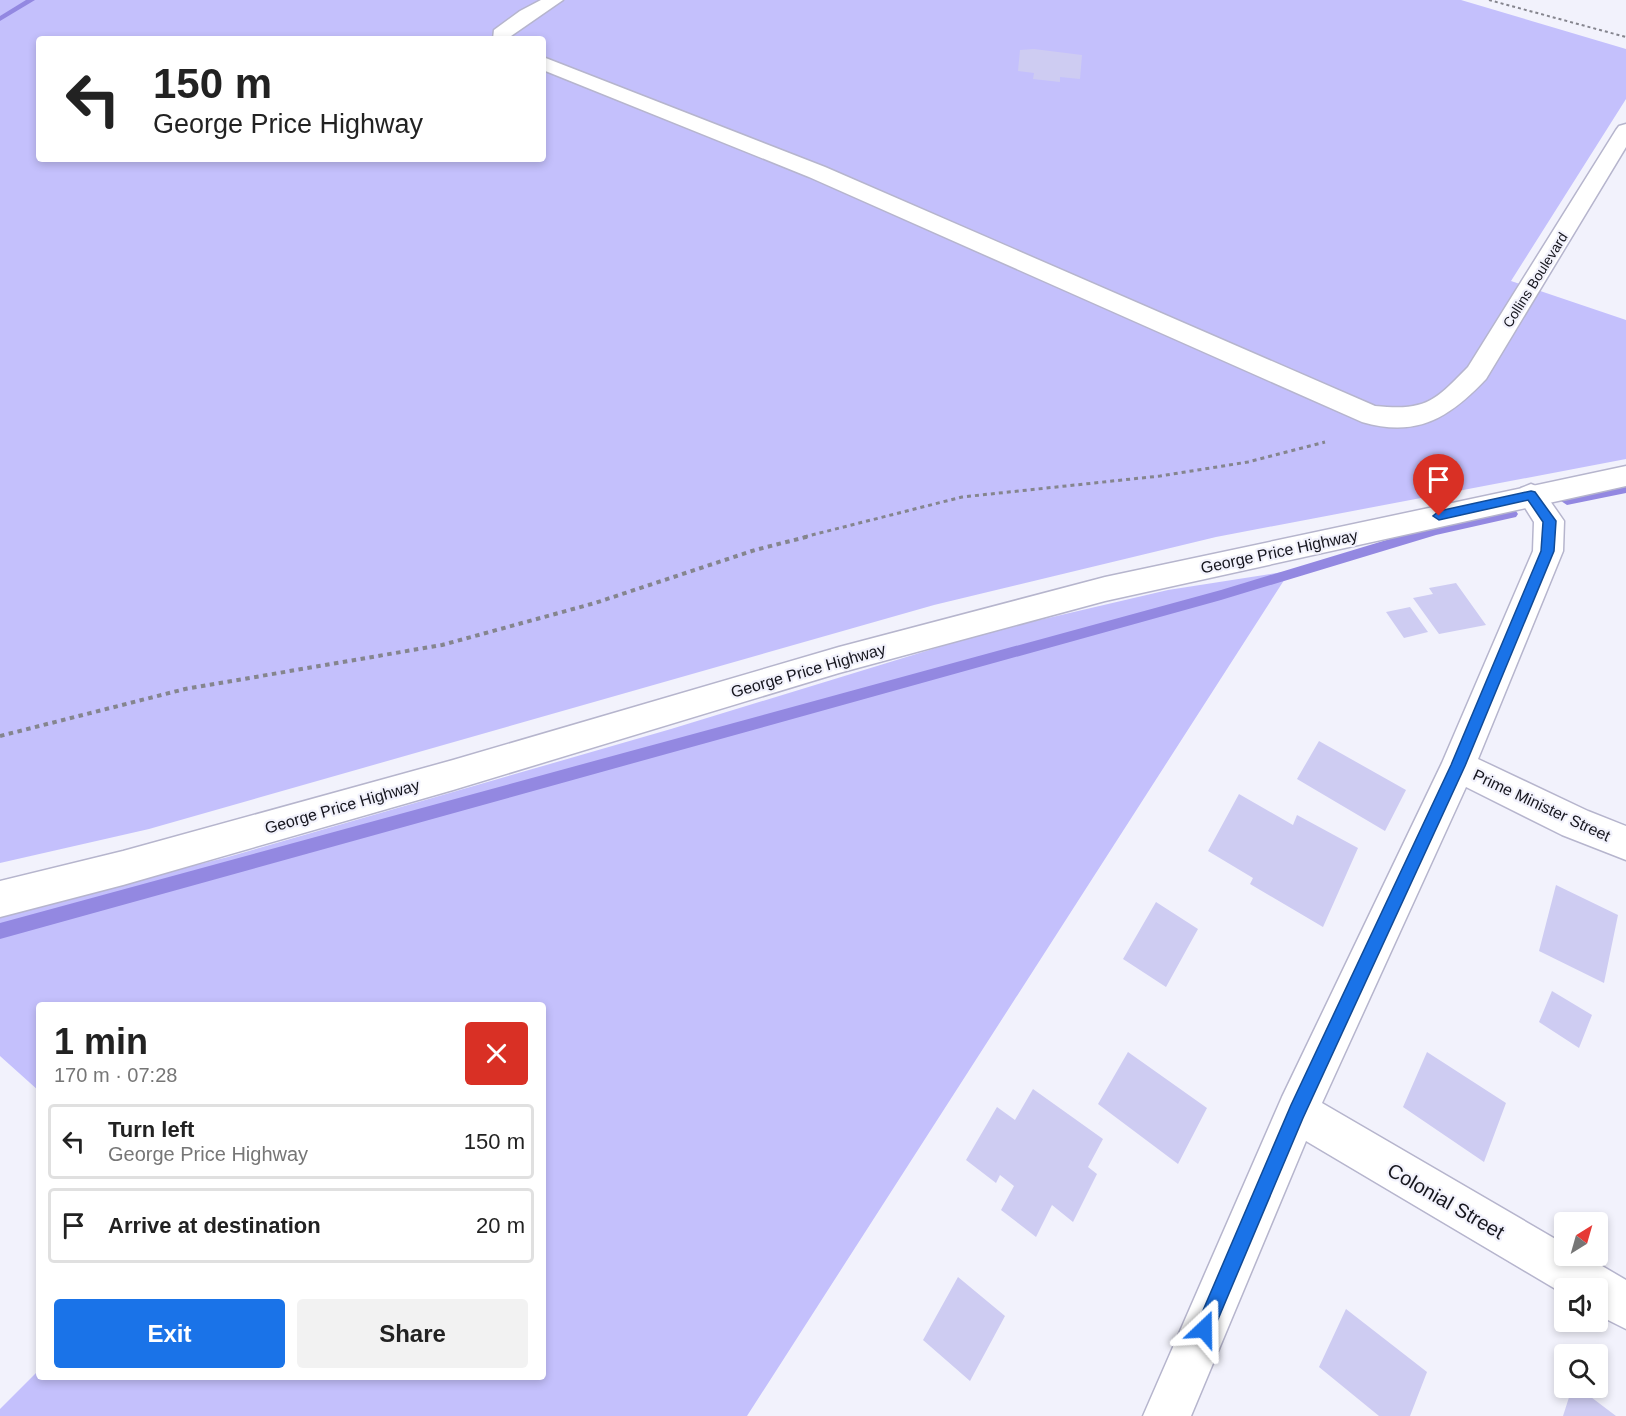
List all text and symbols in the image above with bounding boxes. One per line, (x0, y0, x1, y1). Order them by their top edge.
icon: left (54, 60, 132, 138)
text: 150 m (153, 60, 272, 107)
text: George Price Highway (153, 109, 423, 139)
street label: Collins Boulevard (1499, 230, 1571, 330)
pin (1413, 454, 1464, 516)
icon: arrive (1422, 463, 1455, 496)
street label: George Price Highway (1199, 527, 1359, 576)
street label: George Price Highway (729, 640, 887, 701)
street label: Prime Minister Street (1471, 766, 1614, 845)
street label: George Price Highway (263, 776, 421, 837)
text: 1 min (54, 1021, 148, 1062)
button: close (465, 1022, 528, 1085)
text: 170 m · 07:28 (54, 1064, 177, 1086)
text: Turn left (108, 1117, 194, 1142)
icon: left (57, 1125, 90, 1158)
text: 150 m (464, 1129, 525, 1154)
text: George Price Highway (108, 1143, 308, 1165)
street label: Colonial Street (1384, 1159, 1509, 1244)
icon: arrive (57, 1209, 90, 1242)
north arrow (1554, 1212, 1608, 1266)
map controls (1554, 1212, 1608, 1398)
text: Arrive at destination (108, 1213, 321, 1238)
text: 20 m (476, 1213, 525, 1238)
button: sound (1554, 1278, 1608, 1332)
position arrow (1172, 1297, 1236, 1361)
button: Exit (54, 1299, 285, 1368)
button: Share (297, 1299, 528, 1368)
button: search (1554, 1344, 1608, 1398)

